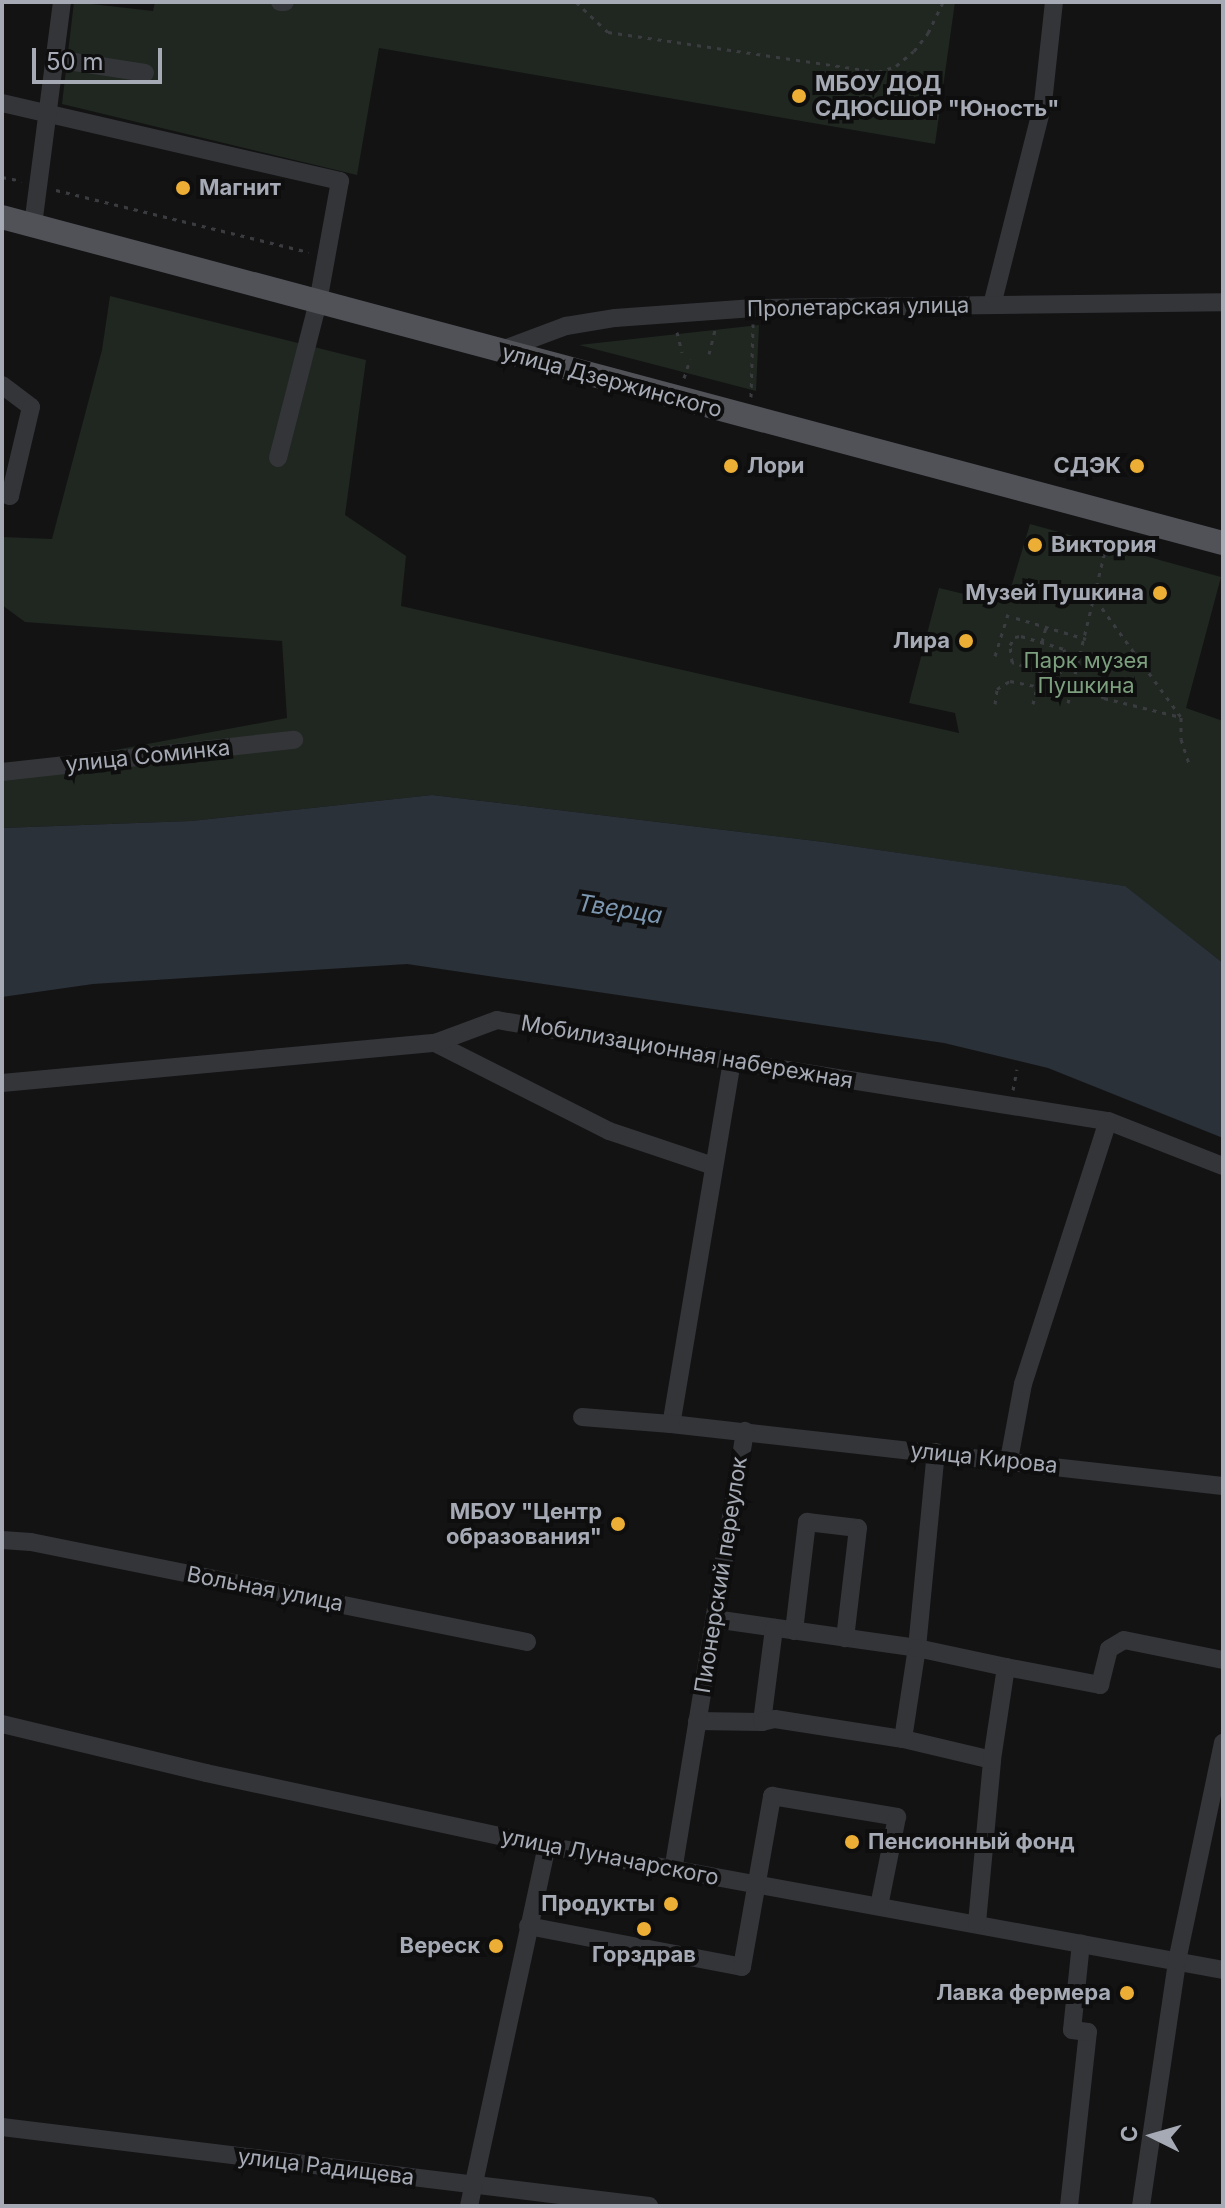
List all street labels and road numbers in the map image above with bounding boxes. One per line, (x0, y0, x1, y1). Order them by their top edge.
street label: Пролетарская улица (747, 292, 969, 322)
street label: улица Дзержинского (499, 339, 725, 423)
street label: улица Соминка (64, 734, 232, 778)
street label: Мобилизационная набережная (519, 1010, 855, 1094)
street label: улица Кирова (909, 1437, 1059, 1479)
street label: Пионерский переулок (689, 1455, 753, 1695)
street label: Вольная улица (185, 1561, 345, 1617)
street label: улица Луначарского (499, 1823, 721, 1891)
street label: улица Радищева (236, 2143, 416, 2191)

